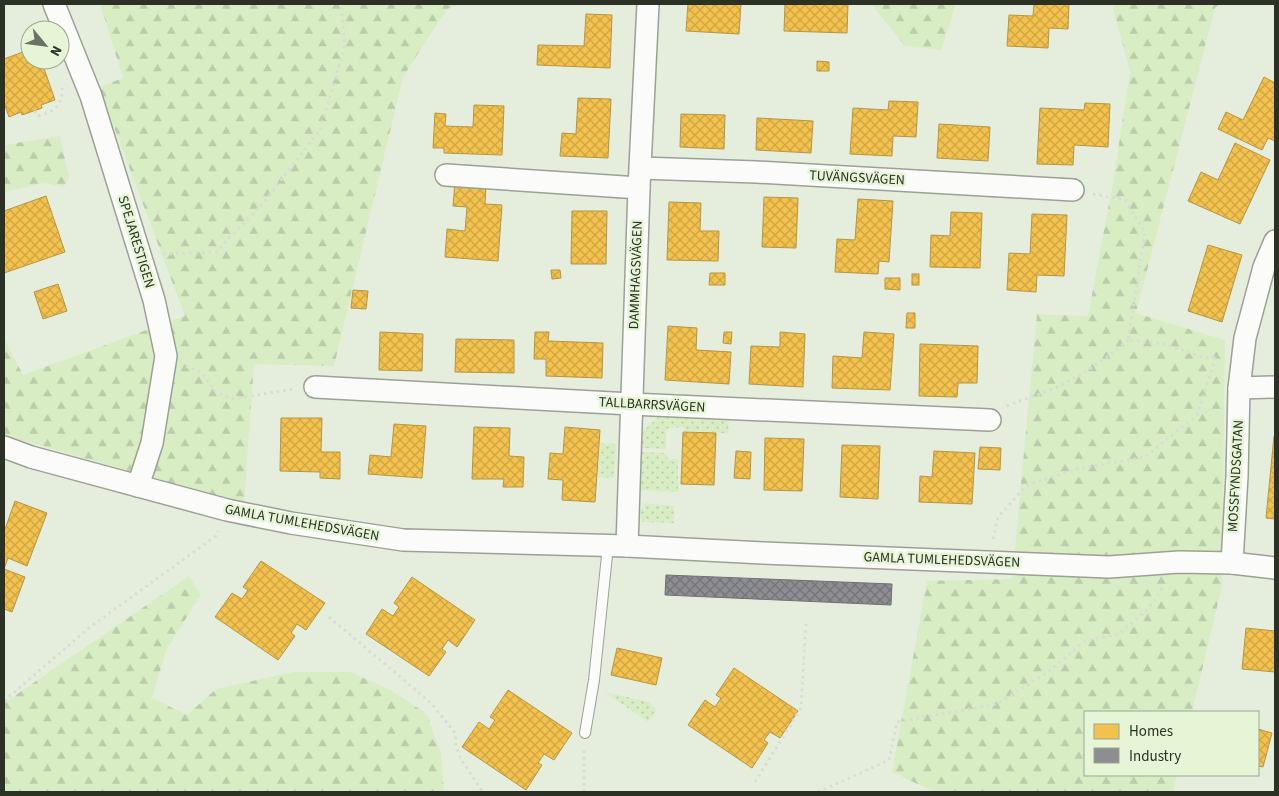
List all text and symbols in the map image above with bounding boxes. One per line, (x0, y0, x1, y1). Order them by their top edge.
north arrow (20, 20, 70, 70)
text: N (44, 42, 66, 60)
street label: TUVÄNGSVÄGEN (809, 166, 905, 190)
street label: SPEJARESTIGEN (112, 193, 160, 291)
street label: DAMMHAGSVÄGEN (624, 220, 648, 330)
street label: TALLBARRSVÄGEN (598, 392, 706, 418)
street label: MOSSFYNDSGATAN (1223, 420, 1249, 532)
street label: GAMLA TUMLEHEDSVÄGEN (223, 500, 381, 546)
street label: GAMLA TUMLEHEDSVÄGEN (863, 547, 1021, 573)
legend (1084, 711, 1259, 776)
text: Homes (1129, 721, 1173, 742)
text: Industry (1129, 746, 1181, 767)

